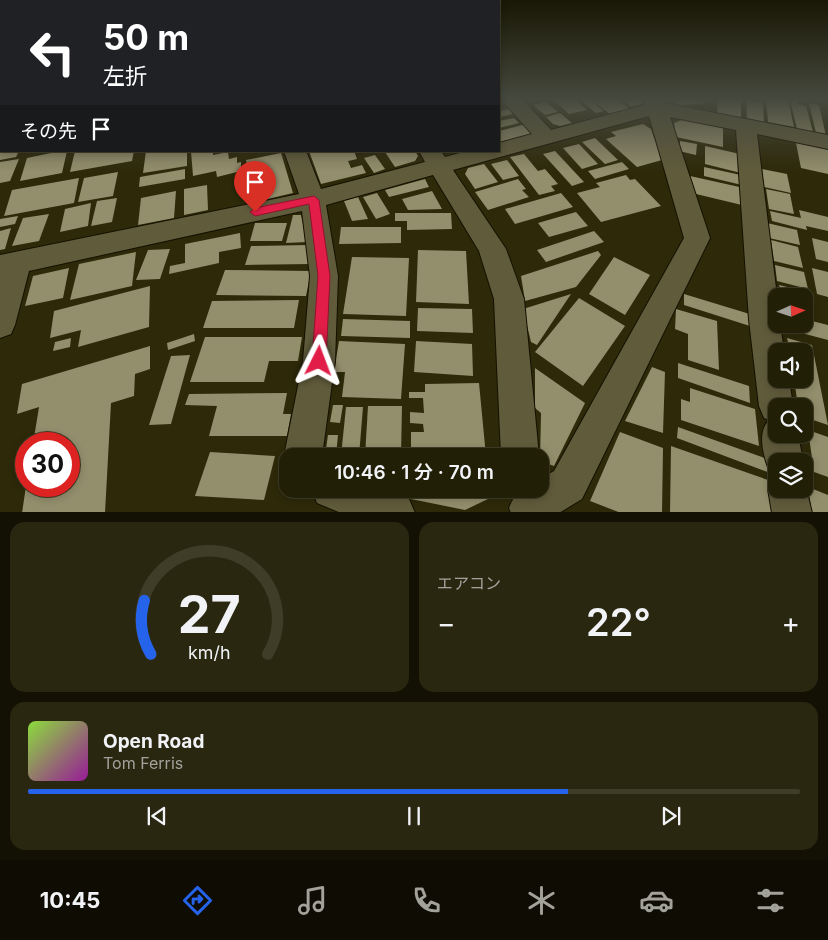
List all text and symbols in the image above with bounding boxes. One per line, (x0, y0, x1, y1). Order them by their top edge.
text: 50 m (103, 16, 189, 58)
icon: left (20, 20, 85, 85)
text: 左折 (103, 63, 147, 89)
icon: arrive (87, 115, 115, 143)
text: その先 (20, 120, 77, 143)
pin (234, 161, 276, 212)
icon: arrive (241, 168, 269, 196)
north arrow (768, 288, 812, 332)
map controls (768, 288, 813, 498)
position arrow (292, 334, 344, 386)
button: sound (768, 343, 813, 388)
button: search (768, 398, 813, 443)
speed limit sign: 30 (15, 432, 80, 497)
button: layers (768, 453, 813, 498)
text: 10:46 · 1 分 · 70 m (334, 461, 494, 484)
text: エアコン (437, 573, 501, 593)
text: 27 (178, 583, 241, 646)
text: 22° (586, 599, 651, 645)
text: − (437, 606, 456, 640)
text: + (781, 606, 800, 640)
text: km/h (188, 642, 231, 663)
text: Open Road (103, 730, 204, 753)
text: Tom Ferris (103, 753, 183, 773)
icon: previous (143, 802, 171, 830)
icon: pause (400, 802, 428, 830)
icon: next (657, 802, 685, 830)
icon: directions (180, 883, 215, 918)
icon: music (295, 883, 330, 918)
icon: phone (409, 883, 444, 918)
icon: climate (524, 883, 559, 918)
icon: car (639, 883, 674, 918)
icon: filters (753, 883, 788, 918)
text: 10:45 (40, 887, 100, 913)

